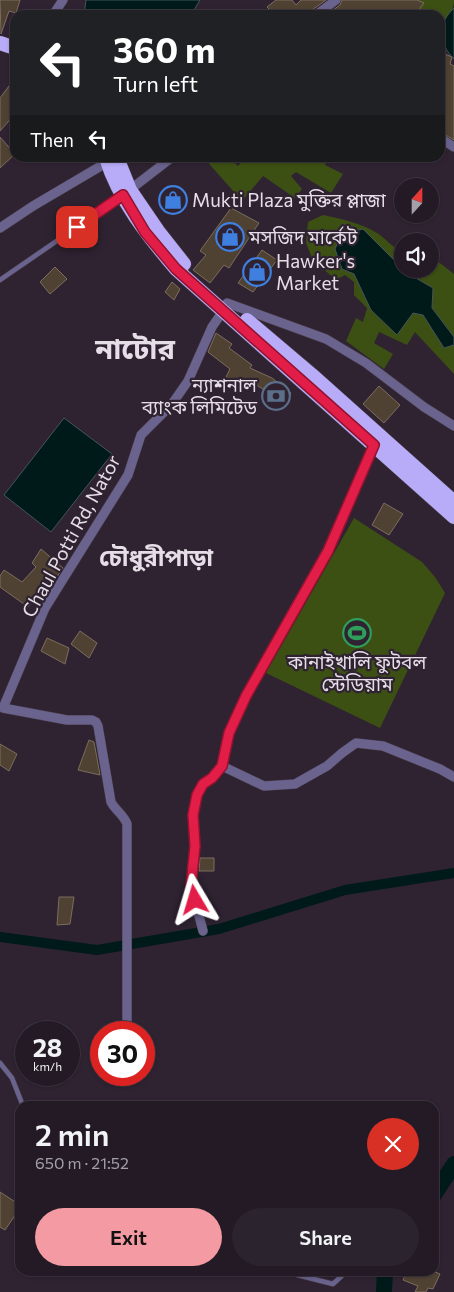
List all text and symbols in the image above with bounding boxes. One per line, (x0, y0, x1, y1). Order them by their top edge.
text: 360 m (113, 27, 215, 70)
icon: left (30, 30, 95, 95)
text: Turn left (113, 70, 198, 97)
icon: left (84, 125, 112, 153)
text: Then (30, 128, 74, 151)
north arrow (394, 178, 439, 222)
map controls (394, 178, 439, 278)
shop icon: Mukti Plaza মুক্তির প্লাজা (158, 185, 188, 215)
place label: Mukti Plaza মুক্তির প্লাজা (192, 188, 387, 212)
pin (56, 206, 98, 248)
icon: arrive (63, 213, 91, 241)
shop icon: মসজিদ মার্কেট (215, 222, 245, 252)
place label: মসজিদ মার্কেট (248, 225, 358, 248)
button: sound (394, 233, 439, 278)
place label: Hawker's Market (276, 249, 355, 294)
shop icon: Hawker's Market (242, 257, 272, 287)
district label: নাটোর (94, 330, 175, 365)
place label: ন্যাশনাল ব্যাংক লিমিটেড (141, 373, 258, 418)
bank icon: ন্যাশনাল ব্যাংক লিমিটেড (261, 381, 291, 411)
street label: Chaul Potti Rd, Nator (16, 450, 125, 621)
district label: চৌধুরীপাড়া (99, 542, 214, 572)
sports icon: কানাইখালি ফুটবল স্টেডিয়াম (342, 618, 372, 648)
place label: কানাইখালি ফুটবল স্টেডিয়াম (287, 650, 427, 695)
position arrow (168, 873, 220, 925)
speed limit sign: 30 (90, 1021, 155, 1086)
text: 28 (33, 1032, 62, 1062)
text: km/h (33, 1059, 62, 1073)
text: 2 min (35, 1115, 109, 1152)
button: close (367, 1118, 419, 1170)
text: 650 m · 21:52 (35, 1153, 129, 1172)
button: Exit (35, 1208, 222, 1266)
button: Share (232, 1208, 419, 1266)

